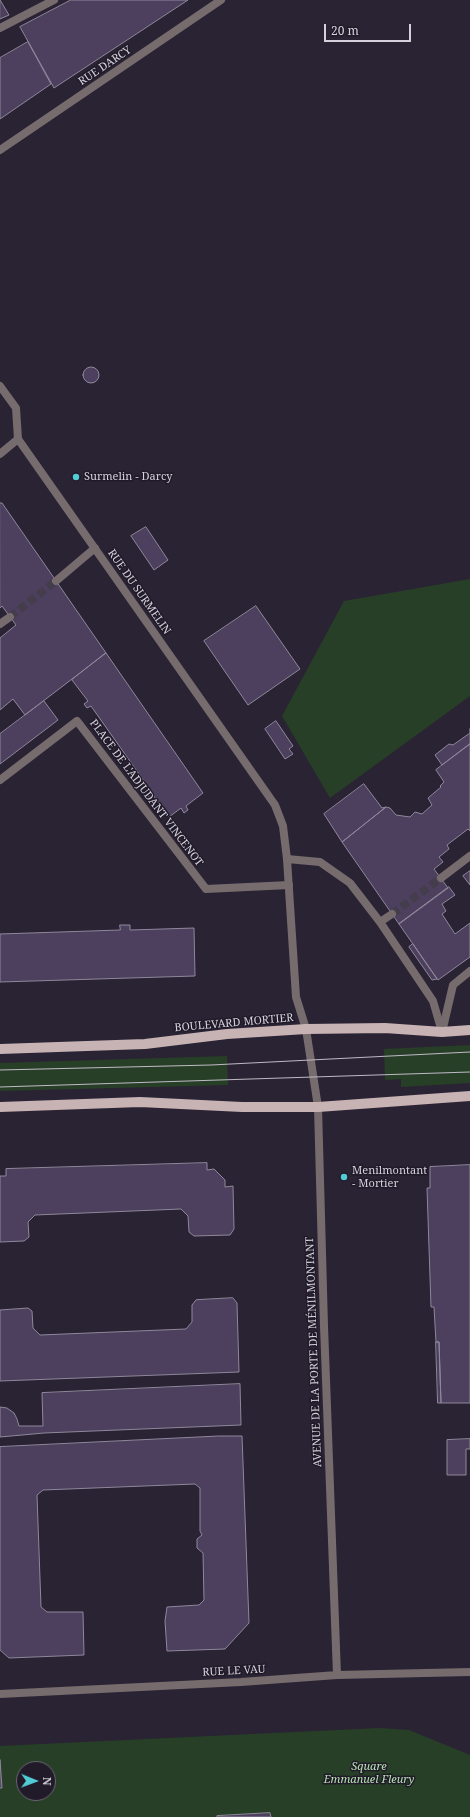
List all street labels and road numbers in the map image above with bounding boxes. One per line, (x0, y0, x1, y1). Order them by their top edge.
street label: RUE DARCY (76, 44, 134, 88)
street label: RUE DU SURMELIN (105, 547, 173, 637)
street label: PLACE DE L'ADJUDANT VINCENOT (86, 717, 206, 869)
street label: BOULEVARD MORTIER (174, 1011, 294, 1035)
street label: AVENUE DE LA PORTE DE MÉNILMONTANT (303, 1237, 325, 1467)
street label: RUE LE VAU (202, 1663, 266, 1679)

